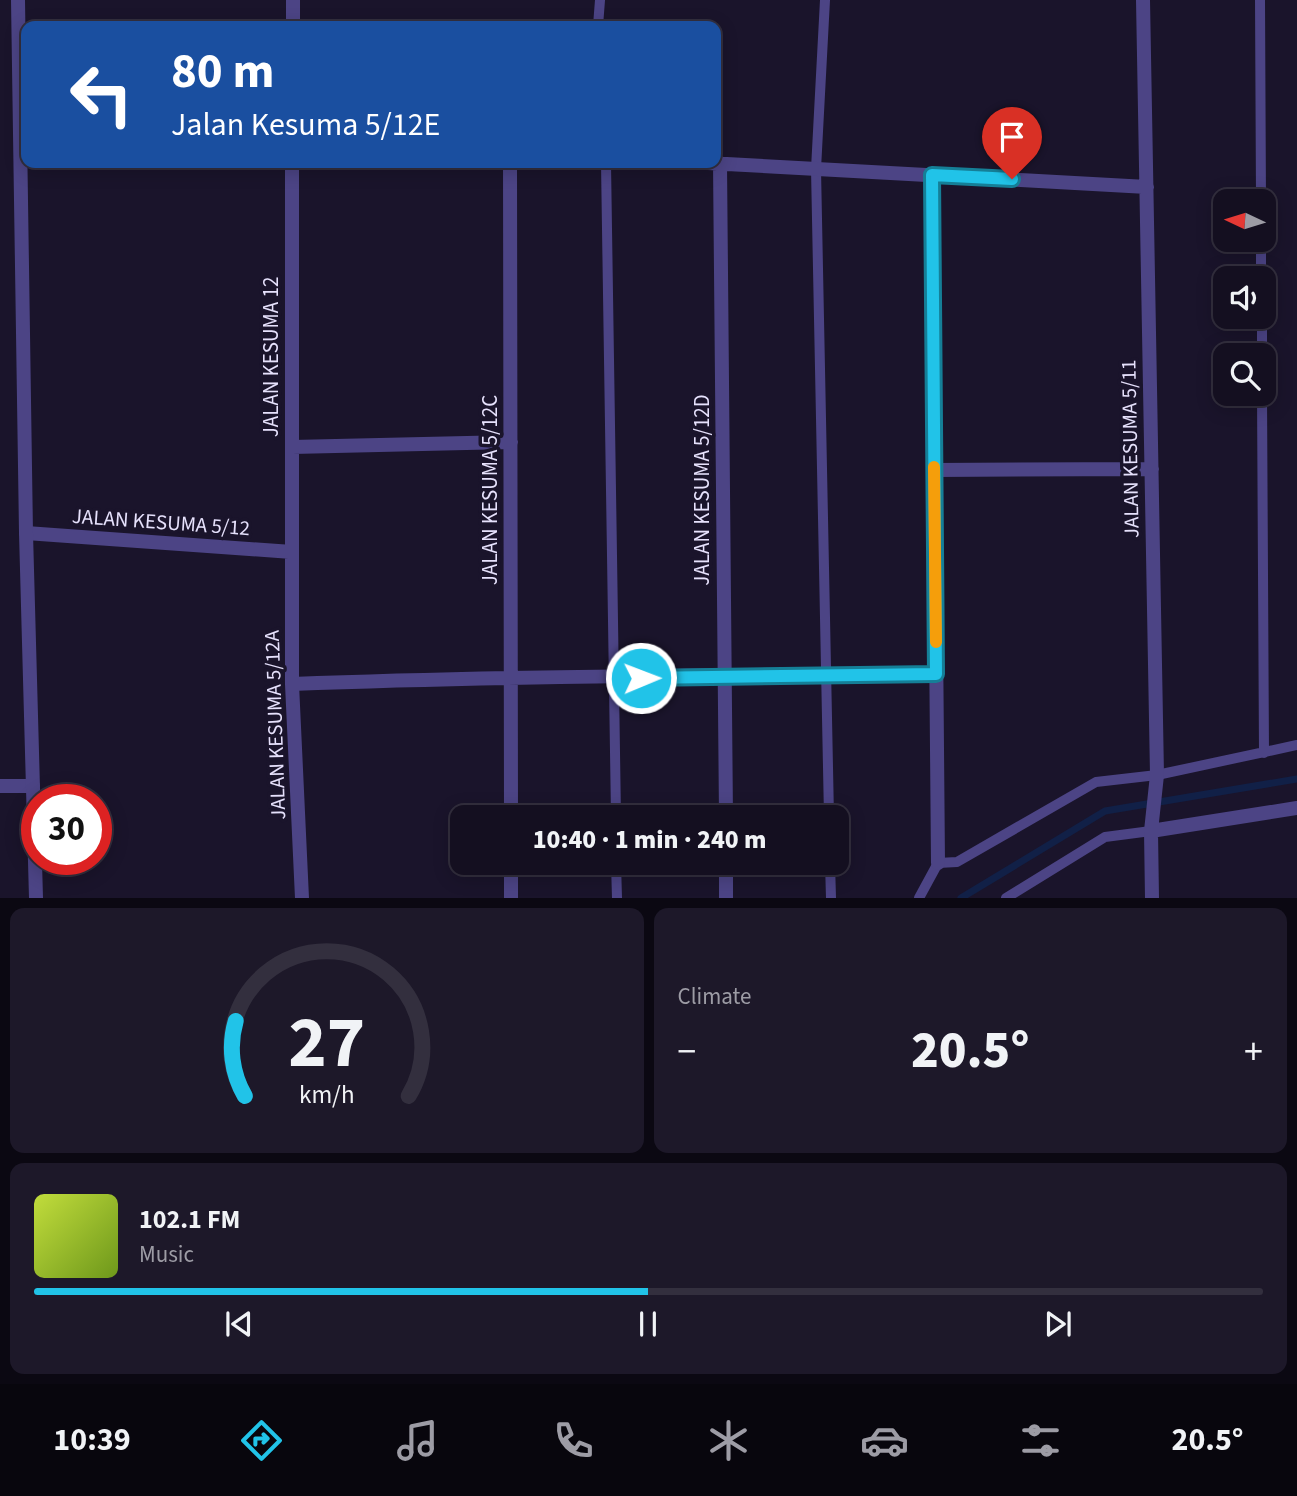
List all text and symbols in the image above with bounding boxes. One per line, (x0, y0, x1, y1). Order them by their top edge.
text: 80 m (171, 37, 275, 107)
icon: left (56, 49, 147, 140)
text: Jalan Kesuma 5/12E (171, 102, 440, 148)
pin (982, 107, 1042, 179)
icon: arrive (993, 118, 1031, 156)
north arrow (1213, 189, 1276, 252)
map controls (1213, 189, 1276, 406)
button: sound (1213, 266, 1276, 329)
street label: JALAN KESUMA 12 (256, 277, 286, 437)
button: search (1213, 343, 1276, 406)
street label: JALAN KESUMA 5/11 (1113, 360, 1147, 538)
street label: JALAN KESUMA 5/12D (687, 394, 717, 586)
street label: JALAN KESUMA 5/12C (475, 395, 505, 585)
street label: JALAN KESUMA 5/12 (71, 501, 251, 543)
street label: JALAN KESUMA 5/12A (257, 629, 293, 820)
position arrow (604, 641, 678, 715)
speed limit sign: 30 (21, 784, 112, 875)
text: 10:40 · 1 min · 240 m (533, 821, 766, 858)
text: Climate (678, 980, 751, 1013)
text: 27 (288, 992, 365, 1096)
text: 20.5° (911, 1014, 1030, 1088)
text: − (678, 1025, 696, 1079)
text: + (1244, 1025, 1263, 1079)
text: km/h (299, 1077, 355, 1113)
text: 102.1 FM (139, 1201, 240, 1238)
text: Music (139, 1238, 194, 1271)
icon: previous (220, 1305, 258, 1343)
icon: pause (629, 1305, 667, 1343)
icon: next (1039, 1305, 1077, 1343)
icon: directions (237, 1416, 286, 1465)
icon: music (393, 1416, 442, 1465)
icon: phone (549, 1416, 598, 1465)
icon: climate (704, 1416, 753, 1465)
icon: car (860, 1416, 909, 1465)
icon: filters (1016, 1416, 1065, 1465)
text: 10:39 (53, 1417, 131, 1463)
text: 20.5° (1172, 1417, 1244, 1463)

